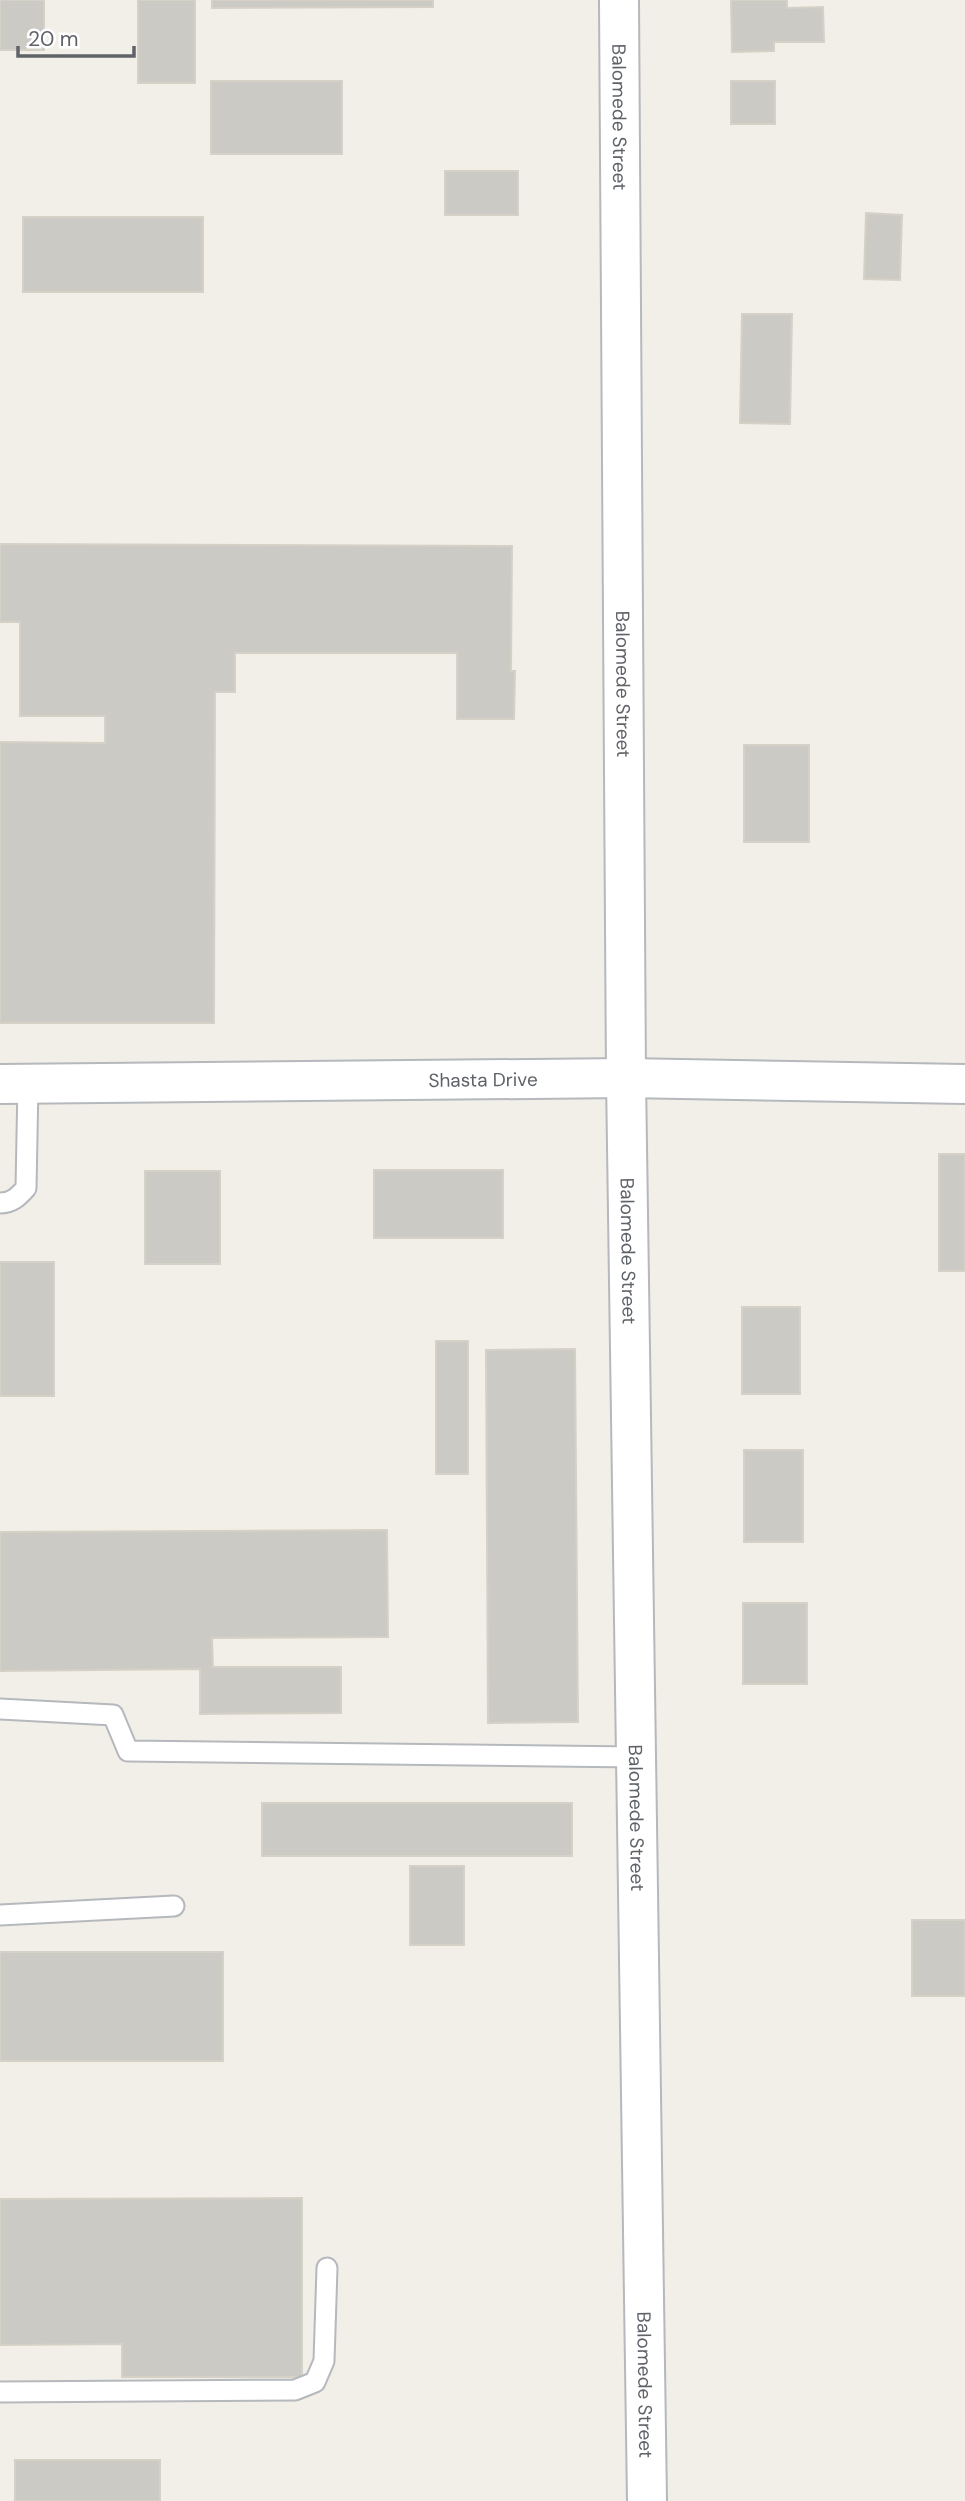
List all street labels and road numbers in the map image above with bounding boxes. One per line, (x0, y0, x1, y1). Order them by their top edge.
street label: Balomede Street (607, 44, 633, 190)
street label: Balomede Street (610, 611, 636, 757)
street label: Shasta Drive (428, 1066, 538, 1092)
street label: Balomede Street (615, 1177, 642, 1325)
street label: Balomede Street (623, 1744, 651, 1891)
street label: Balomede Street (632, 2311, 659, 2458)

